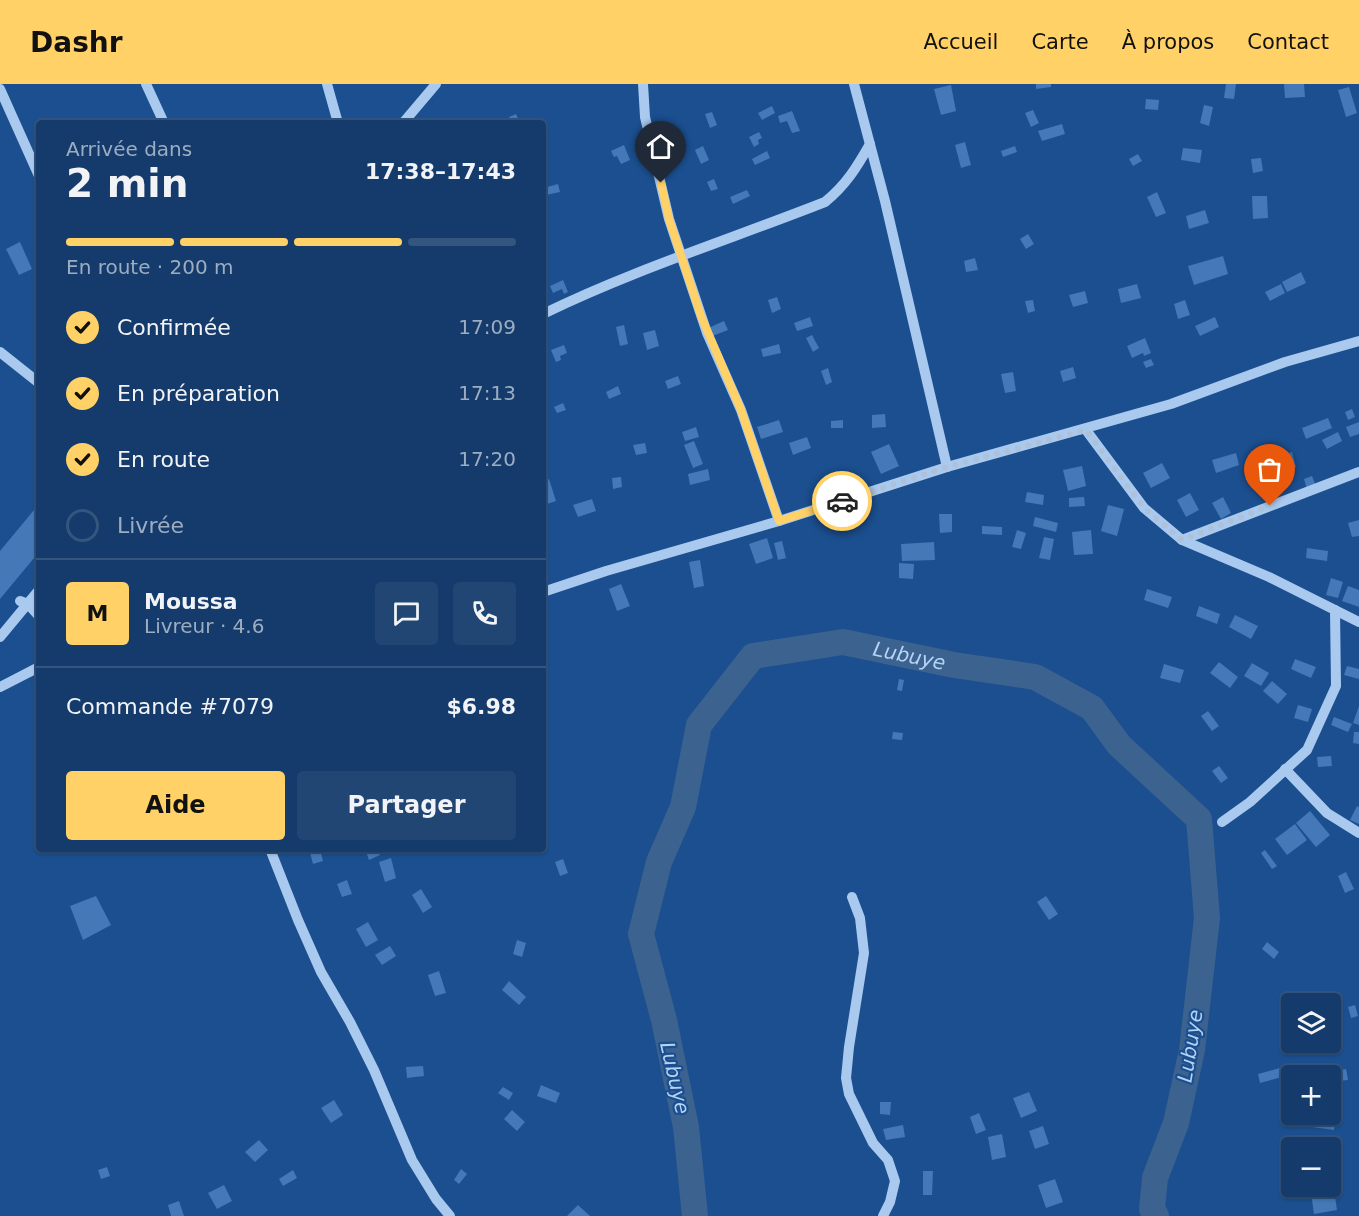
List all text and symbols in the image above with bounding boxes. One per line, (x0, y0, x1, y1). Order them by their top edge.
text: Dashr (30, 26, 123, 59)
text: Accueil (923, 30, 998, 54)
text: Carte (1031, 30, 1089, 54)
text: À propos (1122, 30, 1214, 54)
text: Contact (1247, 30, 1329, 54)
pin (635, 121, 686, 183)
icon: home (644, 130, 677, 163)
text: Arrivée dans (66, 137, 192, 161)
text: 17:38–17:43 (365, 159, 516, 184)
text: 2 min (66, 161, 188, 206)
text: En route · 200 m (66, 255, 234, 279)
icon: check (66, 311, 99, 344)
text: Confirmée (117, 315, 231, 340)
text: 17:09 (458, 315, 516, 339)
icon: check (66, 377, 99, 410)
text: En préparation (117, 381, 280, 406)
text: 17:13 (458, 381, 516, 405)
icon: check (66, 443, 99, 476)
pin (1244, 444, 1295, 506)
text: En route (117, 447, 210, 472)
text: 17:20 (458, 447, 516, 471)
icon: bag (1253, 453, 1286, 486)
courier (812, 471, 872, 531)
icon: car (826, 485, 859, 518)
text: Livrée (117, 513, 184, 538)
button: chat (375, 582, 438, 645)
button: phone (453, 582, 516, 645)
text: Moussa (144, 589, 238, 614)
text: M (87, 601, 108, 626)
text: Livreur · 4.6 (144, 614, 264, 638)
water label: Lubuye (871, 637, 948, 675)
text: Commande #7079 (66, 694, 274, 719)
text: $6.98 (446, 694, 516, 719)
button: Aide (66, 771, 285, 840)
button: Partager (297, 771, 516, 840)
map controls (1281, 993, 1341, 1197)
button: layers (1281, 993, 1341, 1053)
water label: Lubuye (1172, 1008, 1208, 1084)
water label: Lubuye (655, 1040, 695, 1116)
button: + (1281, 1065, 1341, 1125)
button: − (1281, 1137, 1341, 1197)

